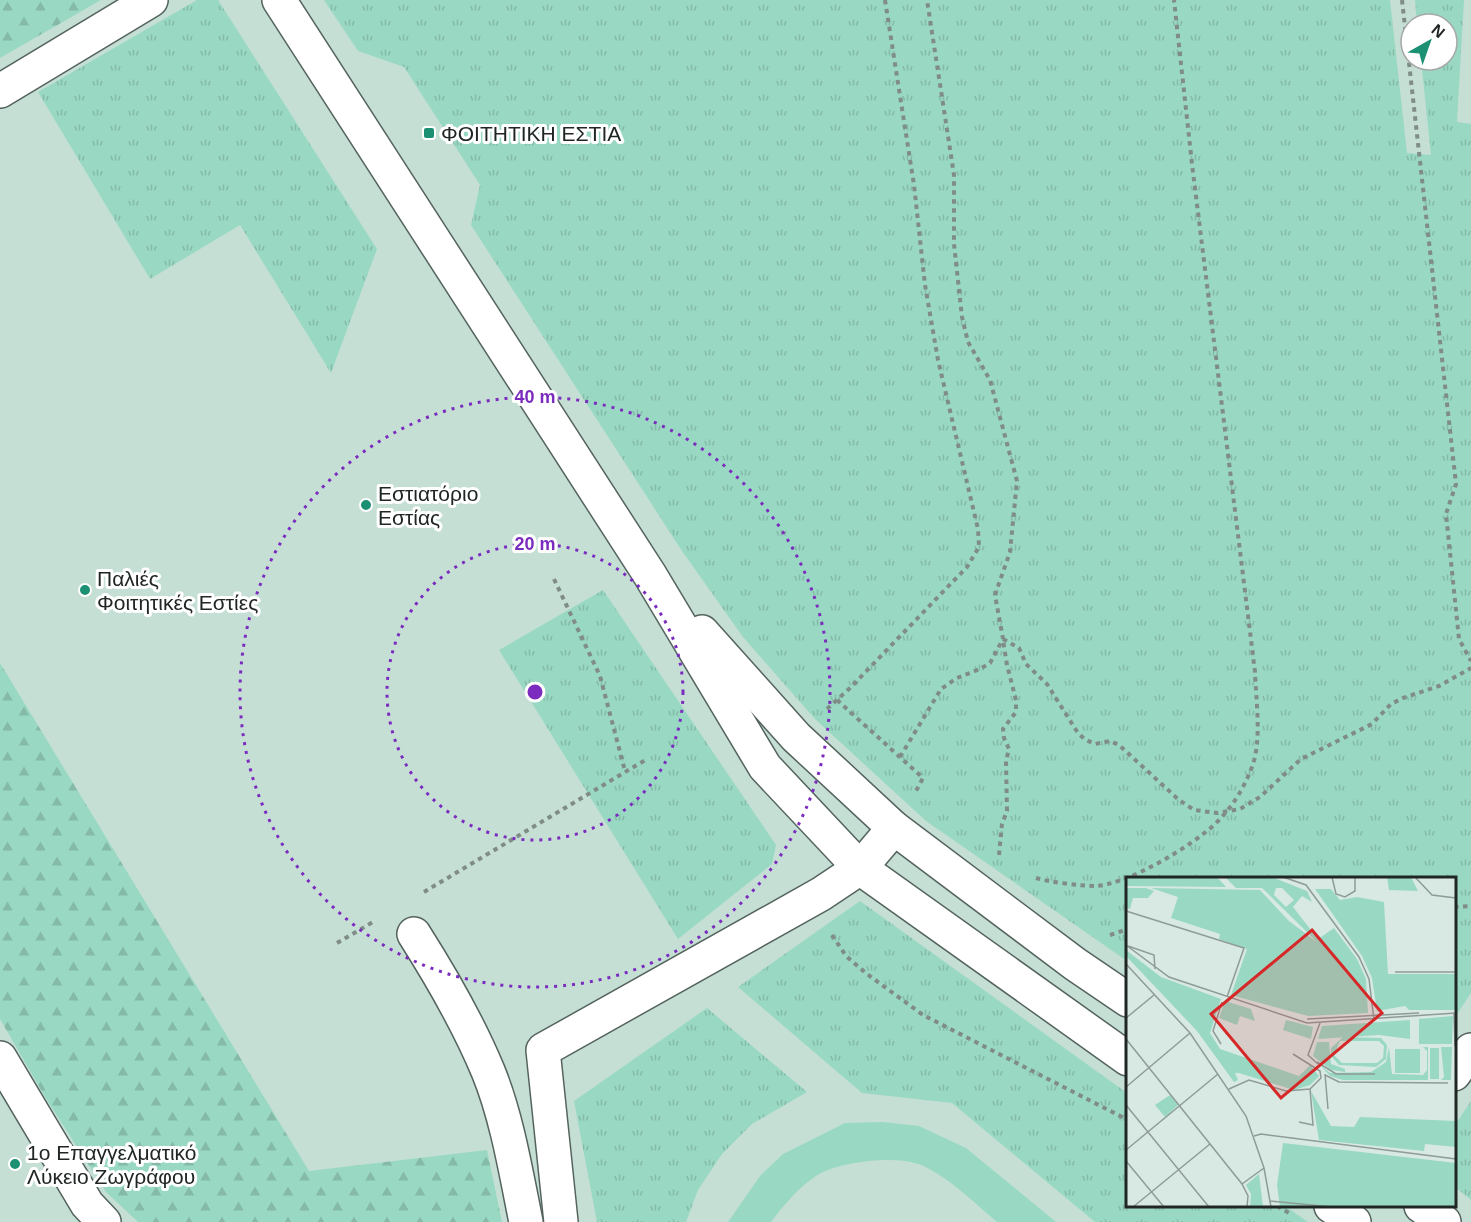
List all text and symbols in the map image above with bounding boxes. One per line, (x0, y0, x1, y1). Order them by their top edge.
north arrow (1399, 12, 1459, 72)
text: N (1428, 21, 1448, 41)
place label: ΦΟΙΤΗΤΙΚΗ ΕΣΤΙΑ (441, 122, 621, 145)
marker: ΦΟΙΤΗΤΙΚΗ ΕΣΤΙΑ (422, 126, 436, 140)
text: 40 m (514, 387, 556, 407)
place label: Εστιατόριο Εστίας (378, 482, 478, 529)
marker: Εστιατόριο Εστίας (359, 498, 373, 512)
text: 20 m (514, 534, 556, 554)
place label: Παλιές Φοιτητικές Εστίες (97, 567, 258, 614)
marker: Παλιές Φοιτητικές Εστίες (78, 583, 92, 597)
centre of rings (525, 682, 545, 702)
inset map (1126, 877, 1456, 1207)
place label: 1ο Επαγγελματικό Λύκειο Ζωγράφου (27, 1141, 197, 1188)
marker: 1ο Επαγγελματικό Λύκειο Ζωγράφου (8, 1157, 22, 1171)

